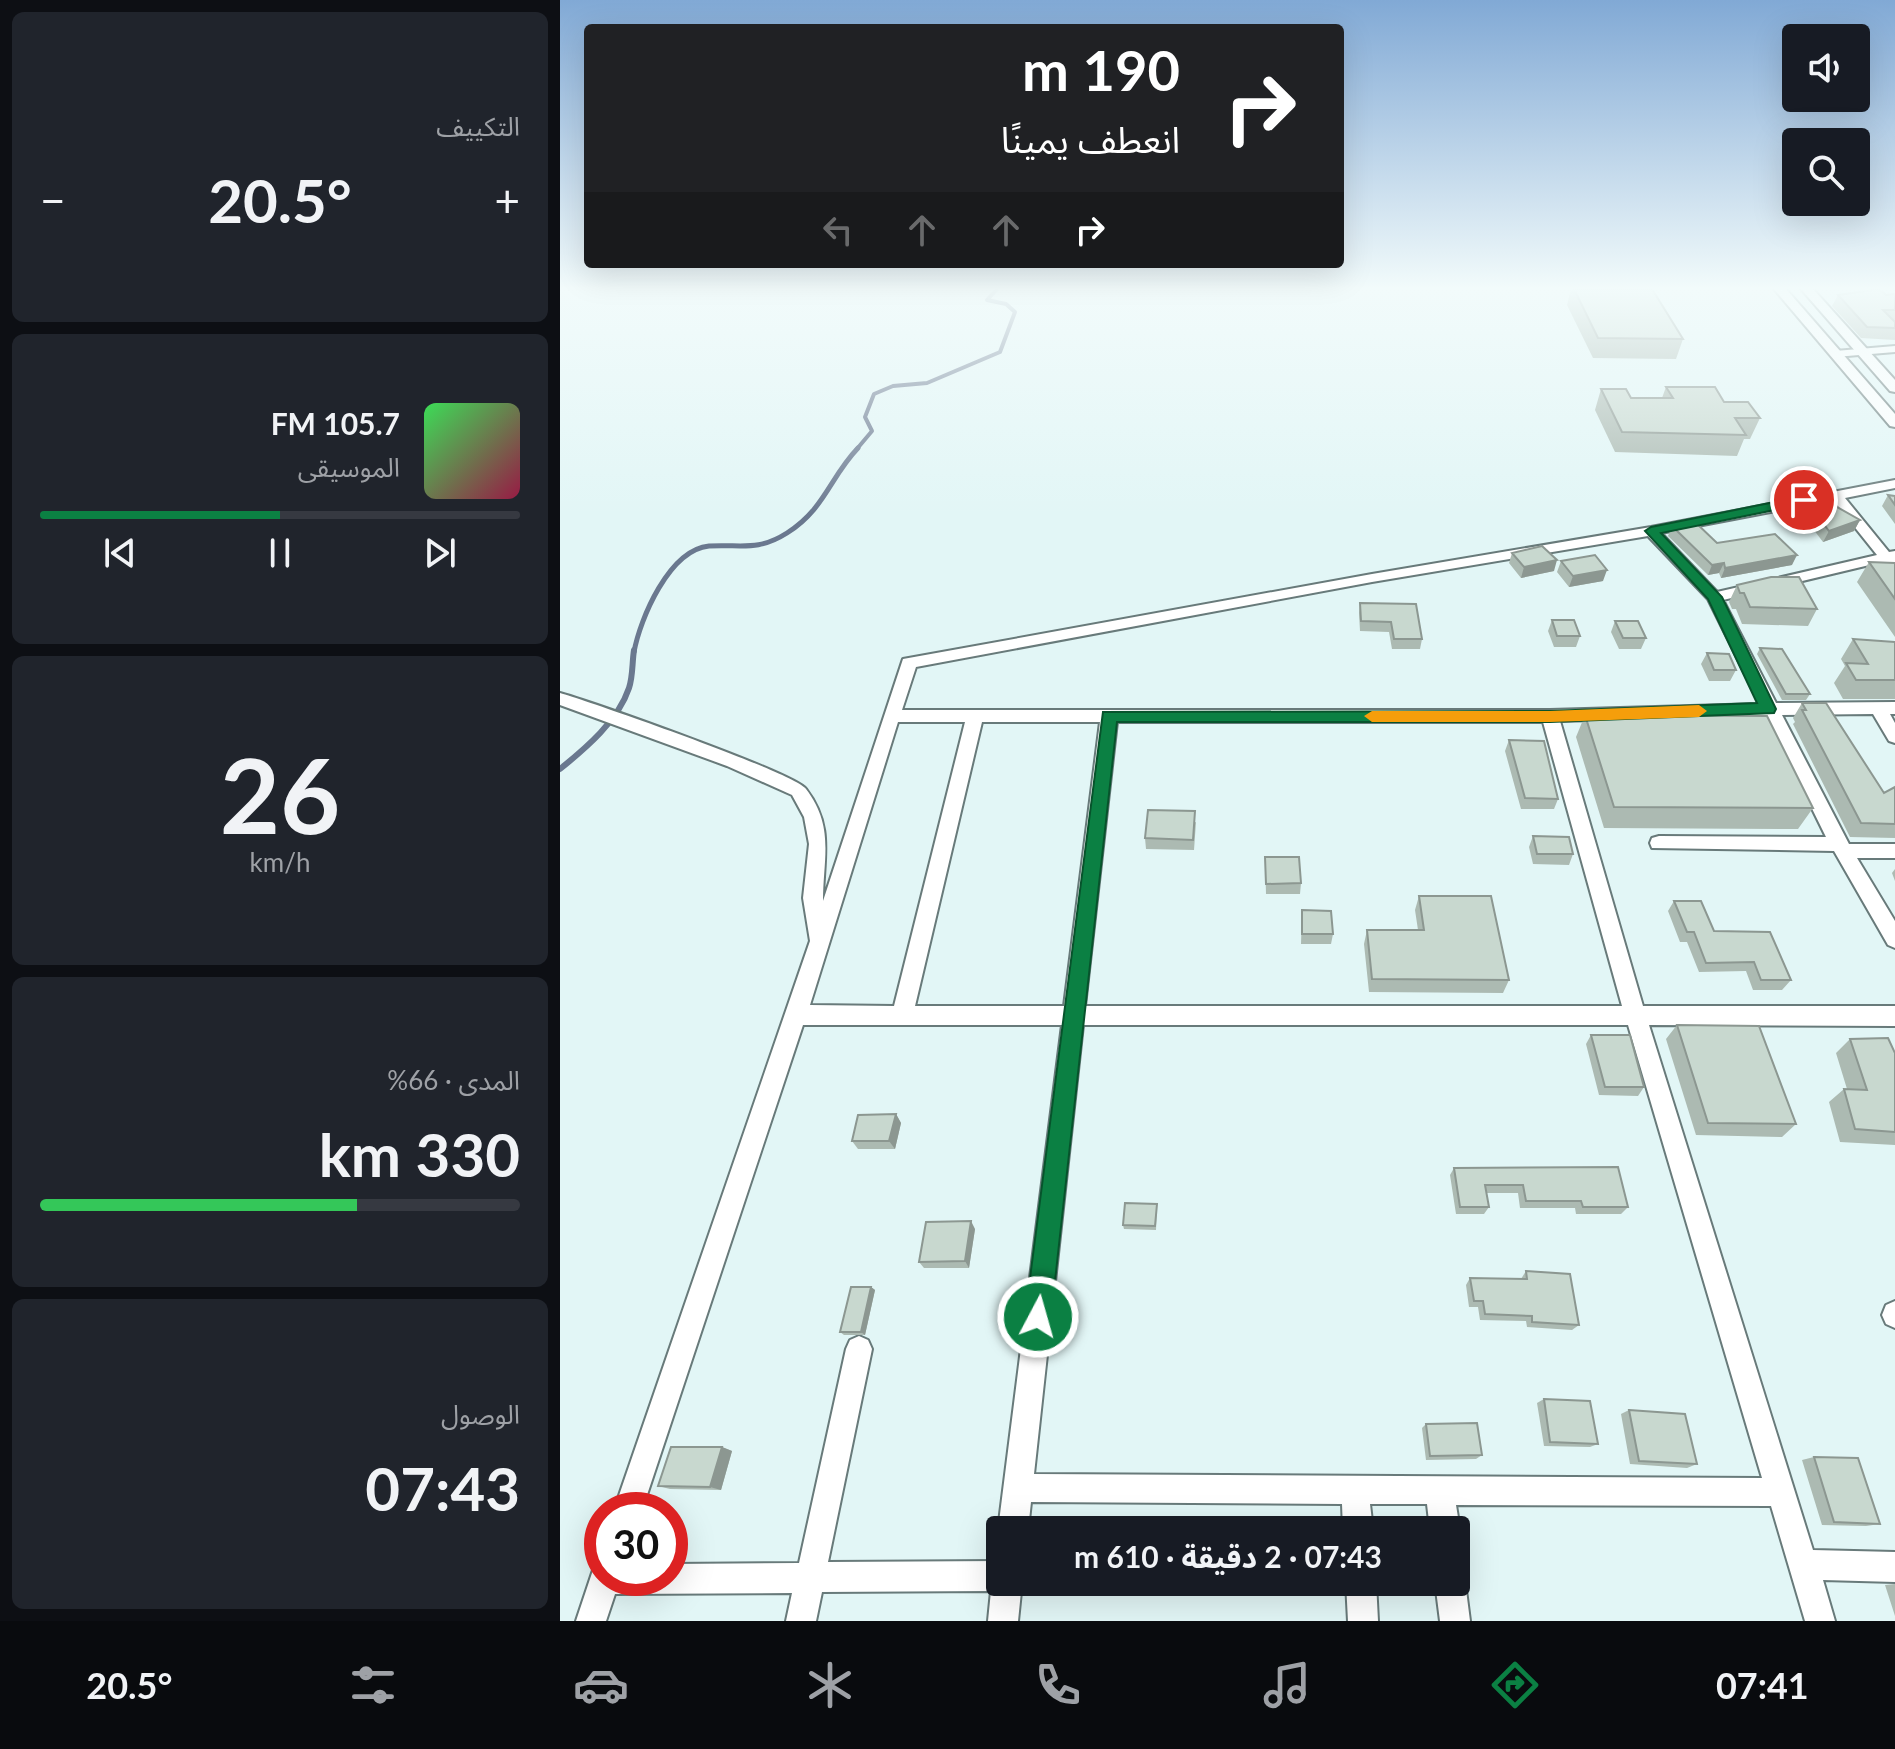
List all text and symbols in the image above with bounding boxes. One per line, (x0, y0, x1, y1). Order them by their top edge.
map controls (1782, 24, 1870, 216)
button: sound (1782, 24, 1870, 112)
text: 190 m (1022, 36, 1180, 103)
icon: right (1208, 56, 1312, 160)
text: التكييف (436, 110, 520, 142)
text: انعطف يمينًا (1001, 117, 1180, 161)
button: search (1782, 128, 1870, 216)
text: 20.5° (208, 164, 352, 236)
text: − (40, 174, 66, 226)
text: + (494, 174, 520, 226)
icon: left (816, 208, 860, 252)
icon: ahead (900, 208, 944, 252)
icon: ahead (984, 208, 1028, 252)
icon: right (1068, 208, 1112, 252)
text: 105.7 FM (271, 405, 400, 441)
text: الموسيقى (298, 451, 400, 483)
pin (1770, 466, 1838, 534)
icon: arrive (1782, 478, 1826, 522)
icon: previous (98, 531, 142, 575)
icon: pause (258, 531, 302, 575)
icon: next (418, 531, 462, 575)
text: 26 (220, 731, 340, 856)
text: km/h (250, 846, 310, 878)
text: المدى · 66% (387, 1064, 520, 1096)
text: 330 km (319, 1118, 520, 1190)
position arrow (996, 1275, 1080, 1359)
text: الوصول (441, 1398, 520, 1430)
text: 07:43 (365, 1452, 520, 1524)
speed limit sign: 30 (584, 1492, 688, 1596)
text: 07:43 · 2 دقيقة · 610 m (1074, 1538, 1382, 1574)
icon: filters (345, 1657, 401, 1713)
icon: car (573, 1657, 629, 1713)
icon: climate (802, 1657, 858, 1713)
icon: phone (1030, 1657, 1086, 1713)
icon: music (1259, 1657, 1315, 1713)
icon: directions (1487, 1657, 1543, 1713)
text: 20.5° (86, 1663, 172, 1707)
text: 07:41 (1716, 1663, 1809, 1707)

